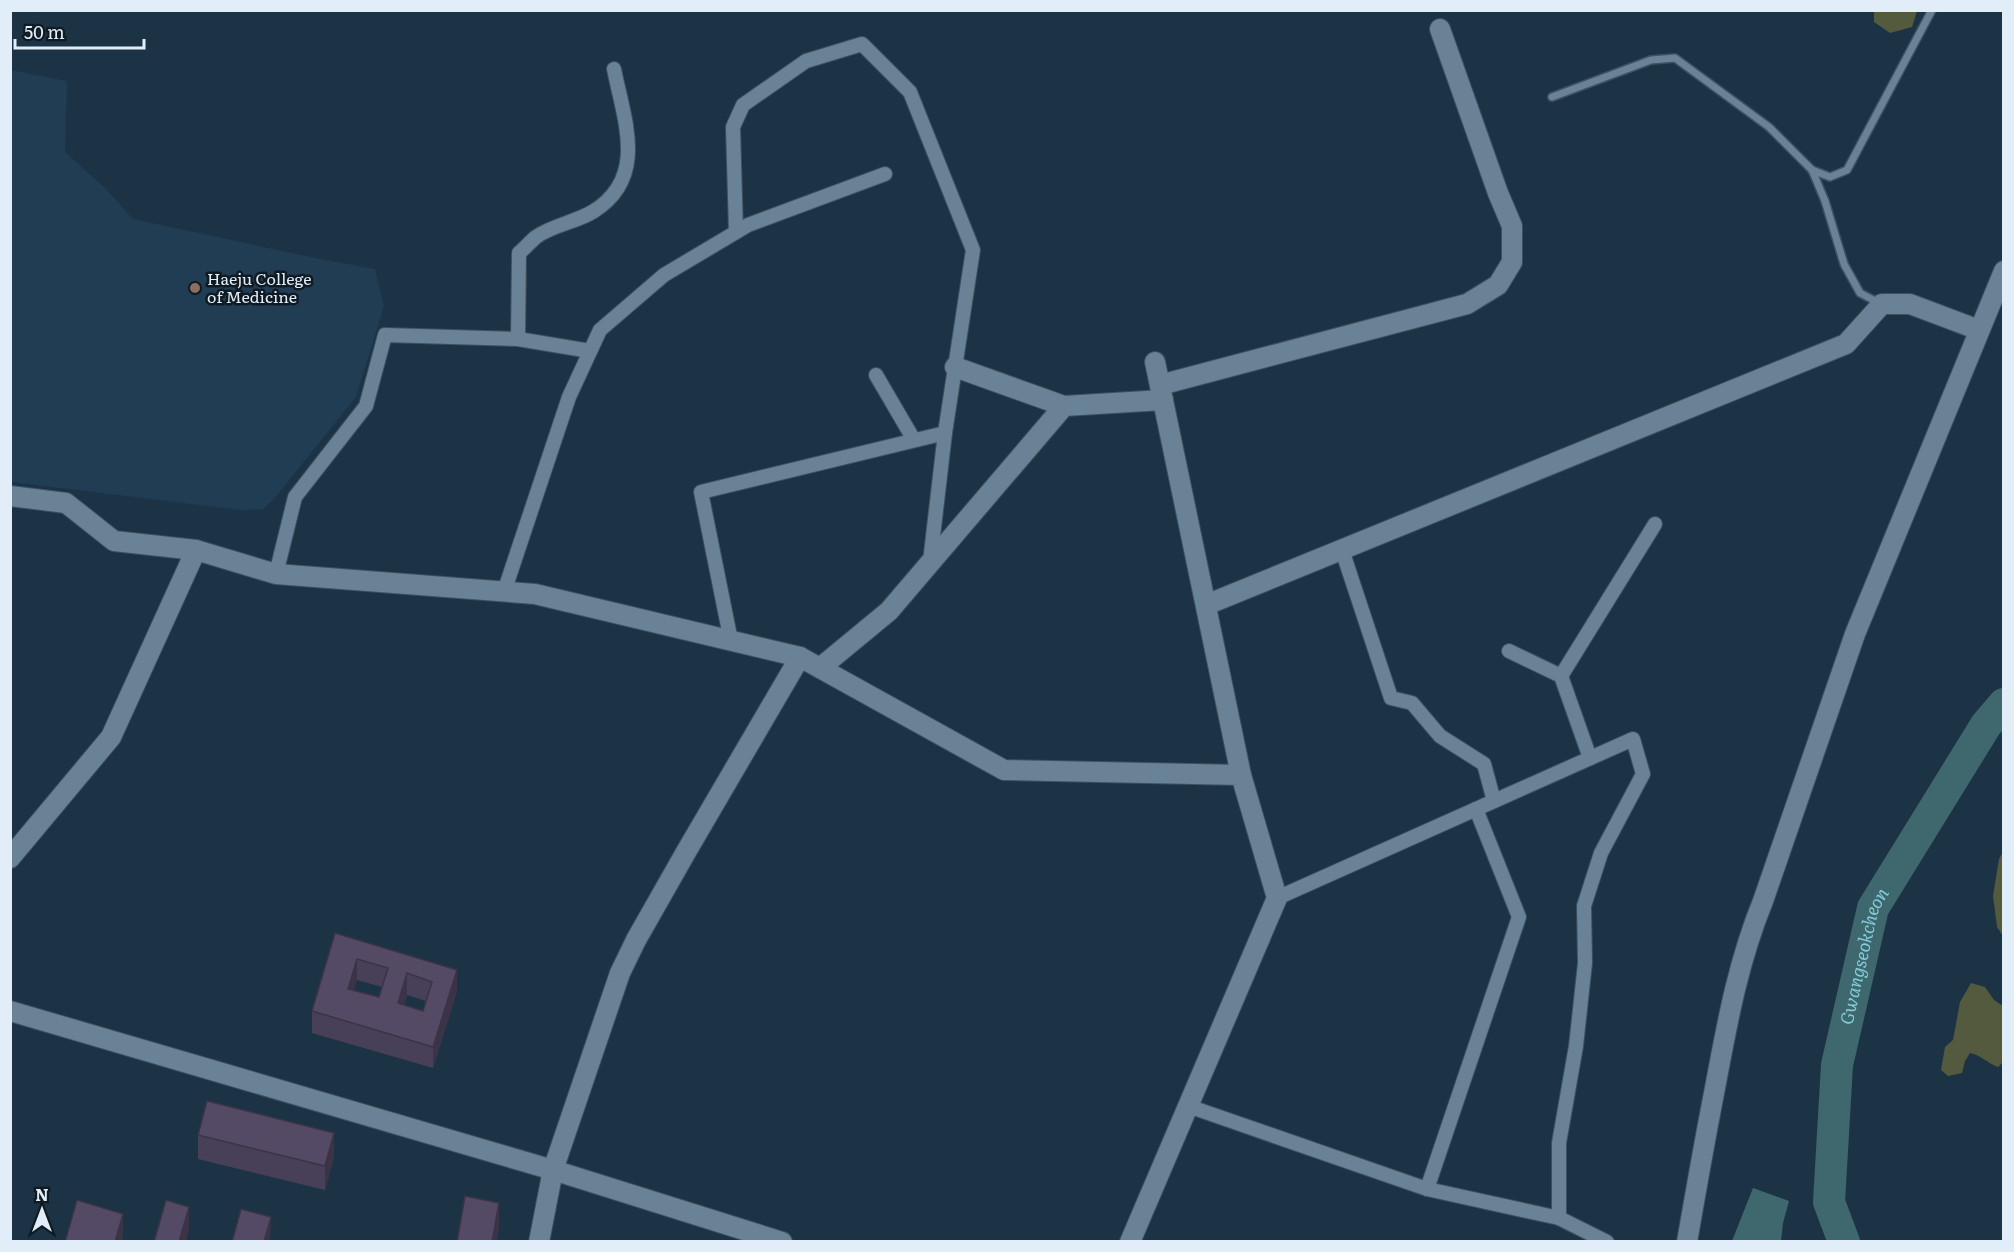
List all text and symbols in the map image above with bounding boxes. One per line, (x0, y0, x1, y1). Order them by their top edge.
scale bar (15, 12, 144, 50)
text: 50 m (24, 18, 65, 45)
place label: Haeju College of Medicine (207, 266, 311, 308)
marker: Haeju College of Medicine (188, 281, 202, 295)
water label: Gwangseokcheon (1832, 882, 1895, 1027)
north arrow (12, 1180, 72, 1240)
text: N (35, 1182, 49, 1206)

